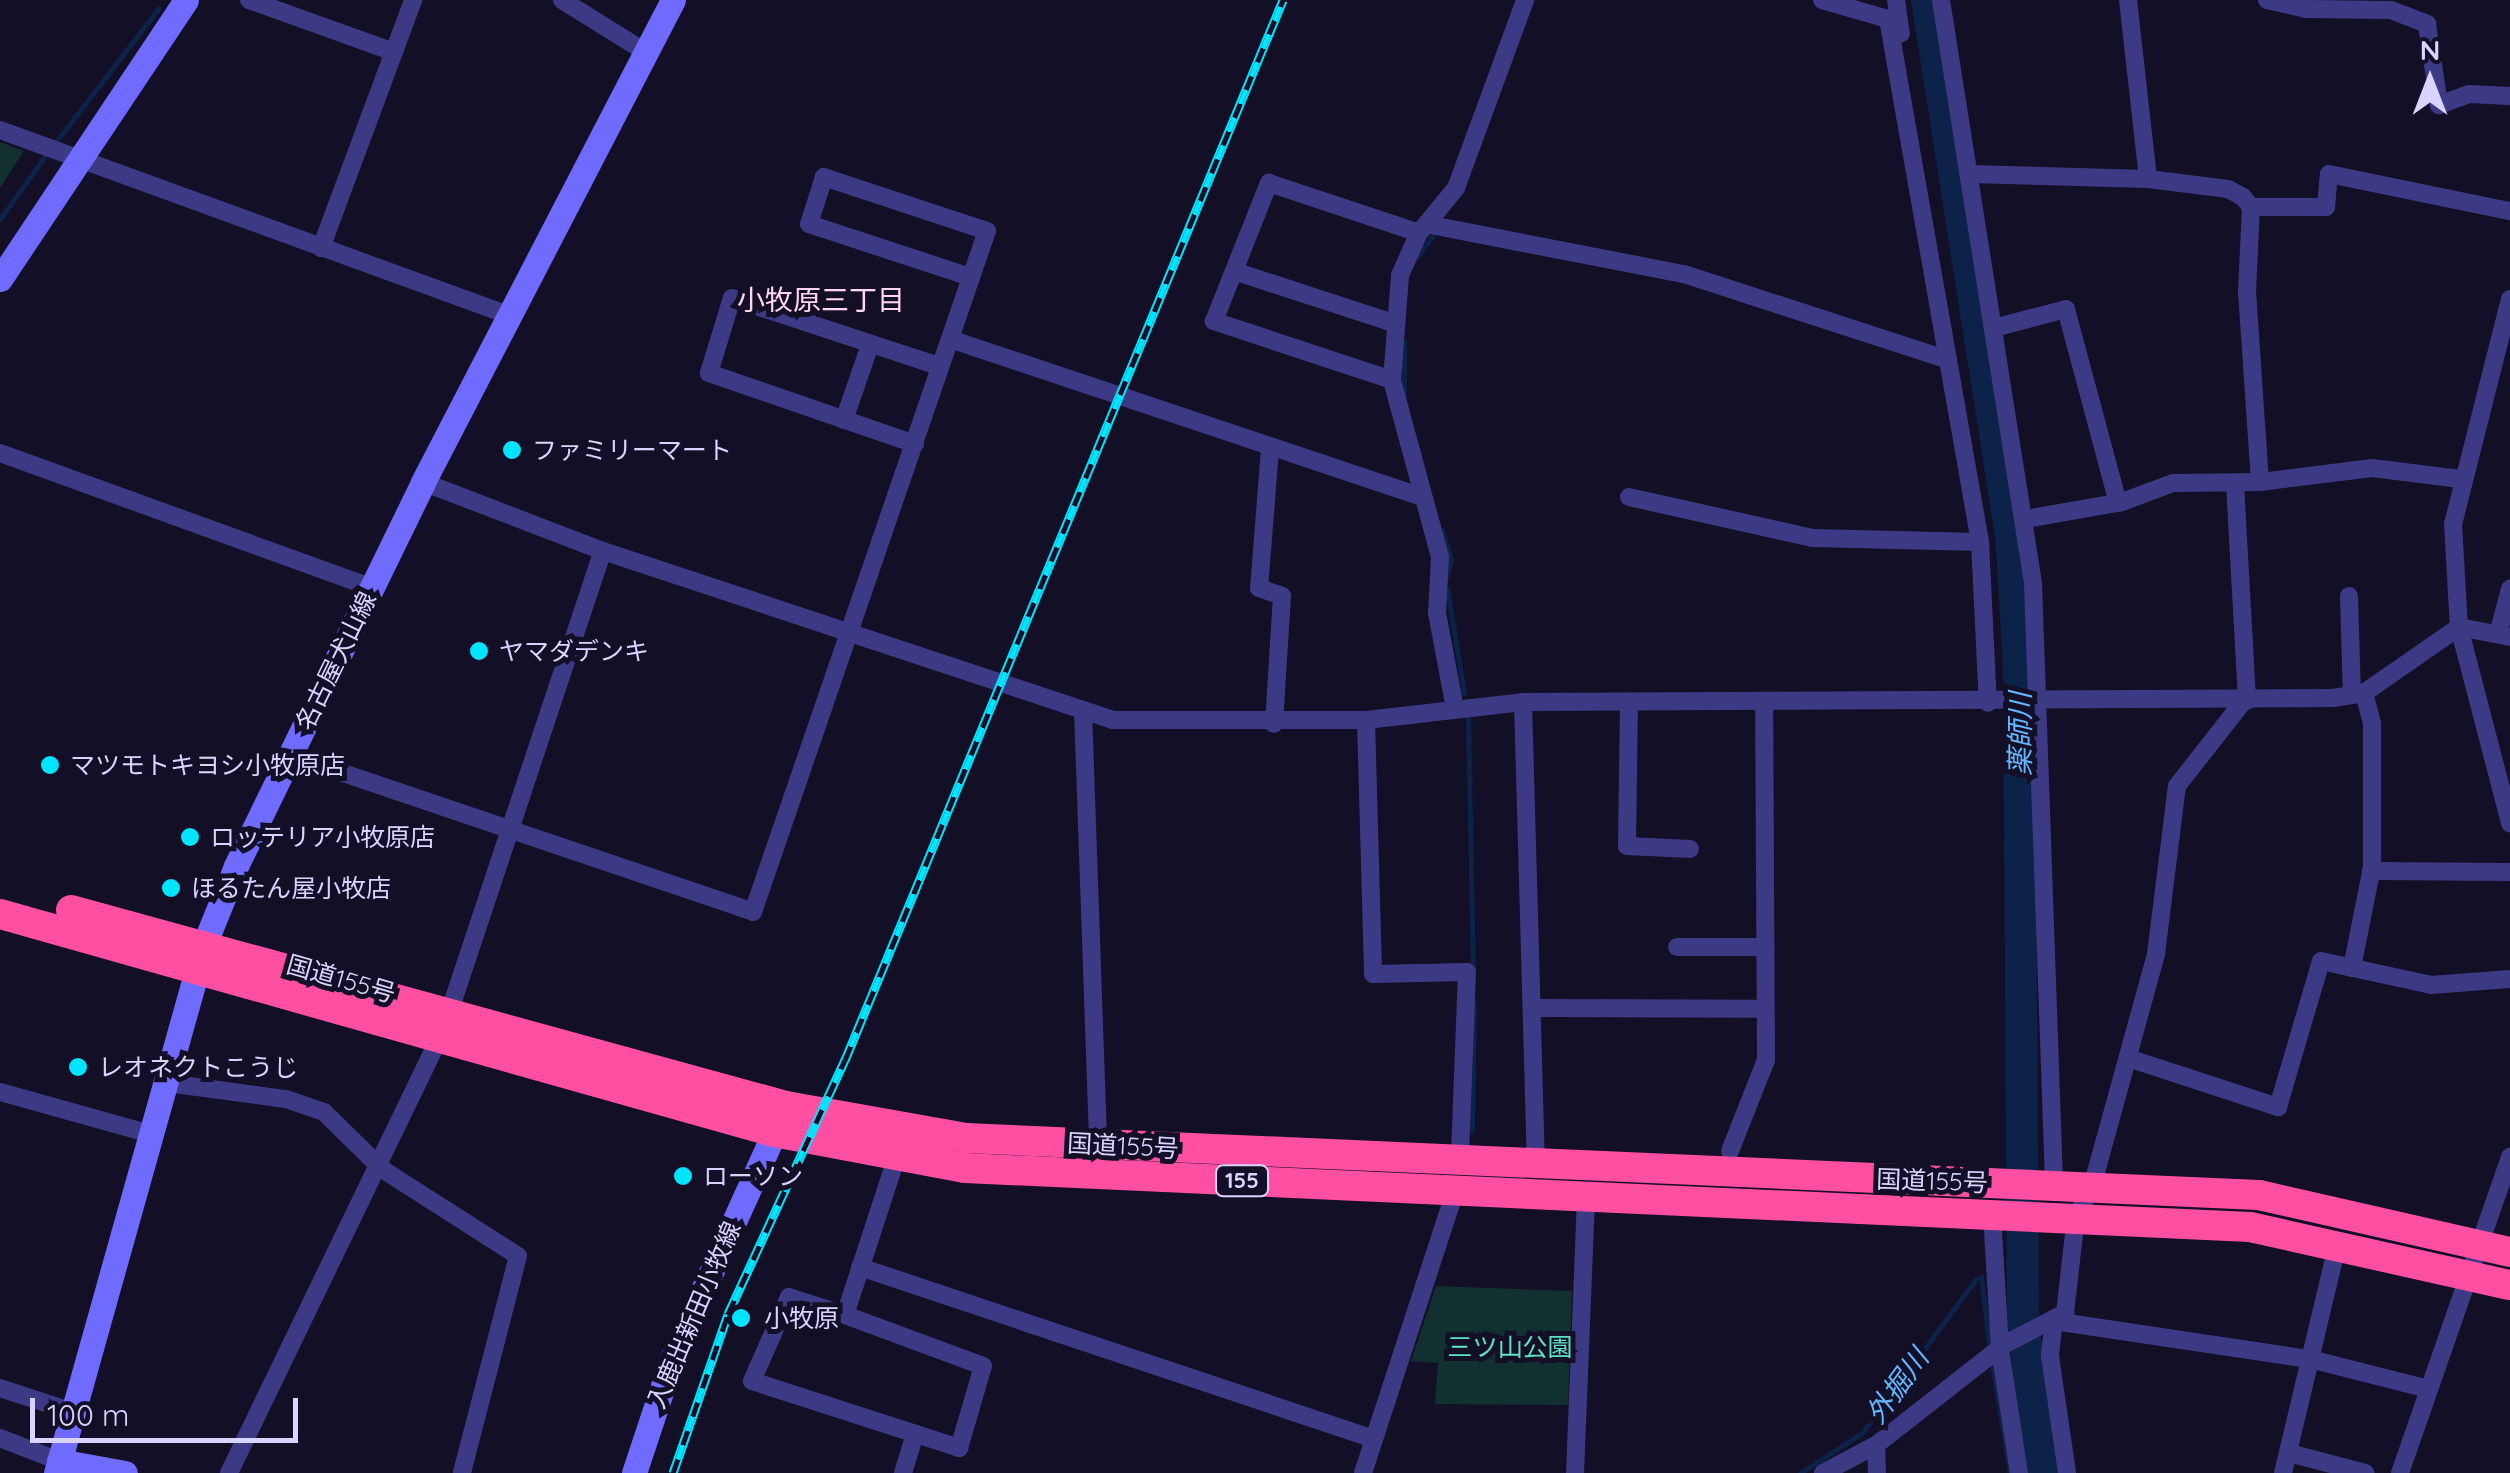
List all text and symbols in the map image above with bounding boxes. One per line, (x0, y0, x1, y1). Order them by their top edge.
north arrow (2380, 30, 2480, 130)
text: N (2420, 32, 2440, 67)
district label: 小牧原三丁目 (737, 283, 905, 317)
place label: ファミリーマート (532, 435, 732, 465)
marker: ファミリーマート (501, 439, 523, 461)
street label: 名古屋犬山線 (290, 587, 382, 735)
place label: ヤマダデンキ (499, 636, 649, 666)
marker: ヤマダデンキ (468, 640, 490, 662)
water label: 薬師川 (2003, 692, 2037, 776)
place label: マツモトキヨシ小牧原店 (70, 750, 345, 780)
marker: マツモトキヨシ小牧原店 (39, 754, 61, 776)
place label: ロッテリア小牧原店 (210, 822, 435, 852)
marker: ロッテリア小牧原店 (179, 826, 201, 848)
place label: ほるたん屋小牧店 (191, 873, 391, 903)
marker: ほるたん屋小牧店 (160, 877, 182, 899)
street label: 国道155号 (283, 949, 399, 1009)
place label: レオネクトこうじ (98, 1052, 298, 1082)
marker: レオネクトこうじ (67, 1056, 89, 1078)
street label: 国道155号 (1067, 1128, 1179, 1164)
place label: ローソン (703, 1161, 803, 1191)
road number: 155 (1214, 1164, 1270, 1198)
street label: 国道155号 (1876, 1164, 1988, 1198)
marker: ローソン (672, 1165, 694, 1187)
street label: 入鹿出新田小牧線 (641, 1217, 747, 1413)
place label: 小牧原 (764, 1303, 839, 1333)
marker: 小牧原 (728, 1305, 754, 1331)
park label: 三ツ山公園 (1448, 1332, 1572, 1362)
water label: 外掘川 (1859, 1342, 1935, 1430)
scale bar (35, 1378, 302, 1440)
text: 100 m (47, 1396, 129, 1434)

